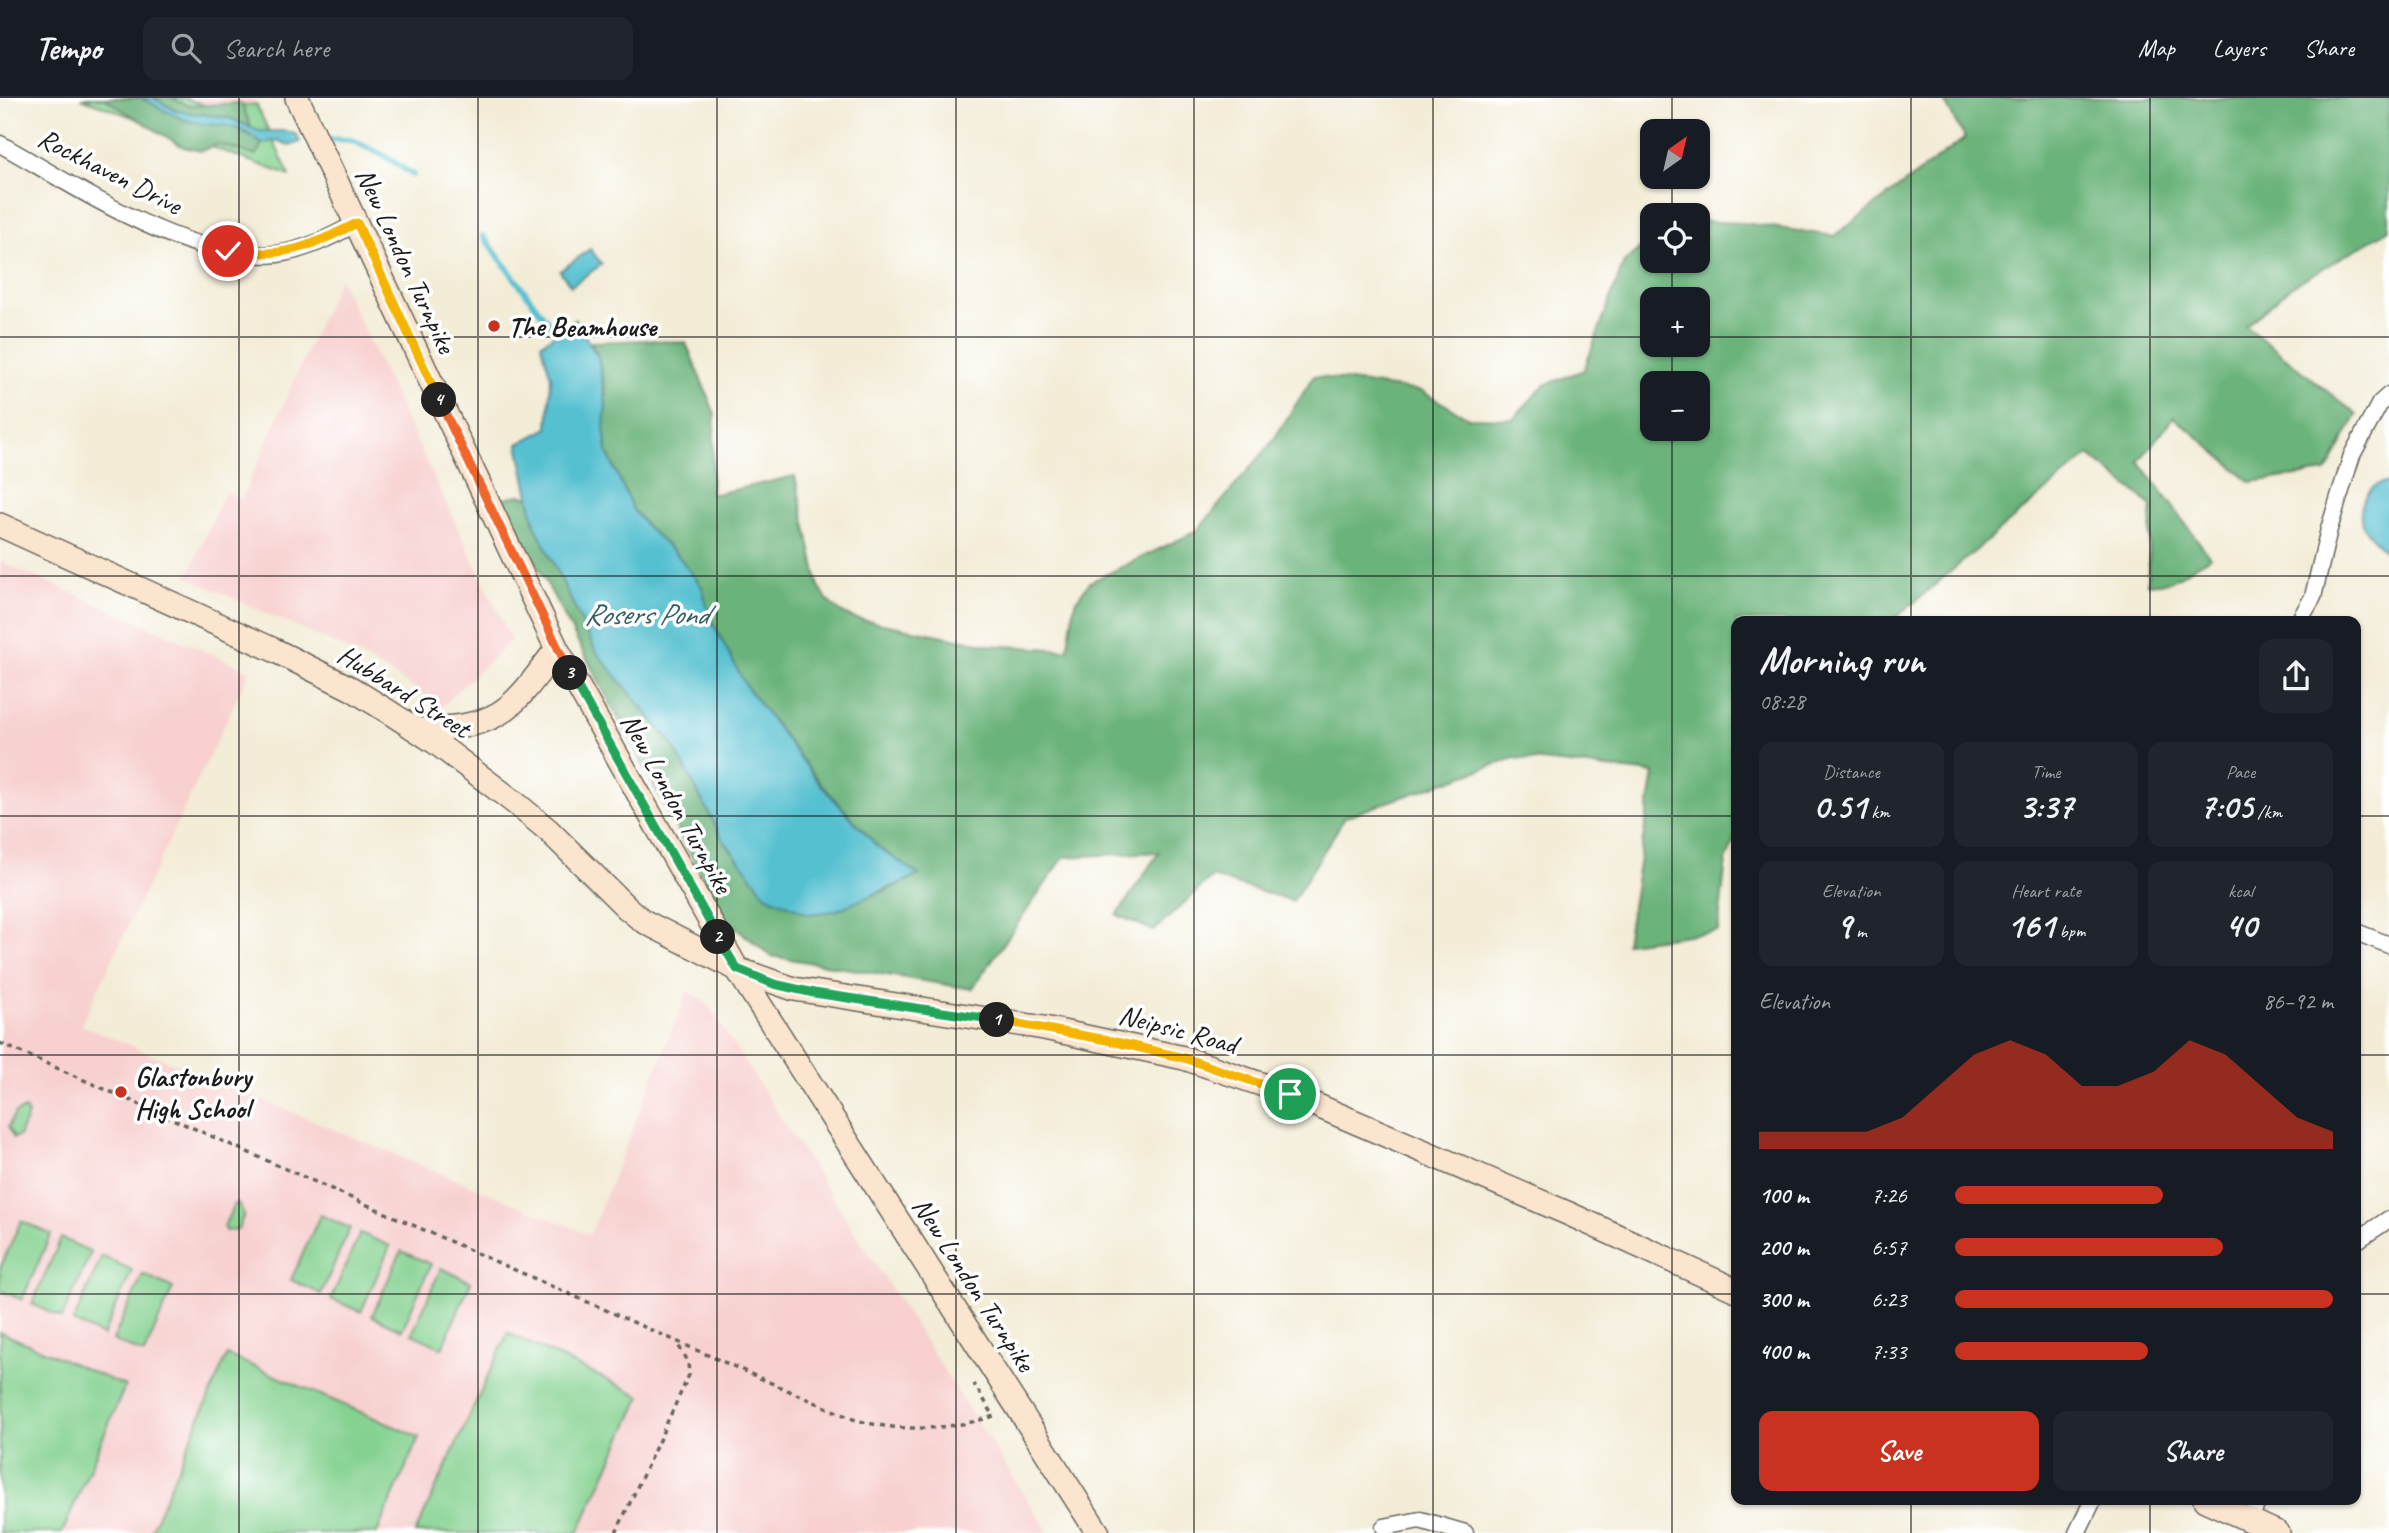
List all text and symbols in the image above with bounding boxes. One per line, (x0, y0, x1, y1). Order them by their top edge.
search box (143, 17, 633, 80)
text: Tempo (35, 27, 101, 69)
icon: search (167, 29, 205, 67)
text: Search here (223, 32, 329, 65)
text: Map (2138, 33, 2175, 63)
text: Layers (2213, 33, 2266, 63)
text: Share (2304, 33, 2354, 63)
north arrow (1640, 119, 1710, 189)
map controls (1640, 119, 1710, 441)
street label: Rockhaven Drive (32, 120, 189, 223)
street label: New London Turnpike (348, 162, 465, 360)
button: locate (1640, 203, 1710, 273)
pin (198, 221, 258, 281)
icon: check (209, 232, 247, 270)
button: + (1640, 287, 1710, 357)
place label: The Beamhouse (508, 309, 659, 344)
marker: The Beamhouse (486, 318, 502, 334)
button: − (1640, 371, 1710, 441)
pin: 4 (422, 382, 457, 418)
text: 4 (434, 387, 443, 411)
water label: Rosers Pond (584, 595, 717, 633)
street label: Hubbard Street (331, 636, 479, 747)
text: Morning run (1759, 637, 1925, 684)
button: share (2259, 639, 2333, 713)
pin: 3 (552, 656, 588, 690)
text: 3 (565, 660, 574, 684)
text: 08:28 (1759, 687, 1805, 716)
street label: New London Turnpike (613, 707, 742, 901)
text: Distance (1823, 760, 1880, 784)
text: Time (2031, 760, 2061, 784)
text: Pace (2226, 760, 2255, 784)
text: 0.51 (1813, 784, 1867, 829)
text: 3:37 (2019, 784, 2073, 829)
text: 7:05 (2199, 784, 2253, 829)
text: km (1867, 800, 1890, 824)
text: /km (2253, 800, 2282, 824)
text: Elevation (1822, 879, 1881, 903)
text: Heart rate (2011, 879, 2081, 903)
text: kcal (2228, 879, 2253, 903)
text: 9 (1836, 903, 1851, 948)
text: 161 (2007, 903, 2055, 948)
text: 40 (2225, 903, 2256, 948)
text: m (1851, 919, 1867, 943)
text: bpm (2055, 919, 2085, 943)
pin: 2 (700, 920, 736, 954)
text: 2 (713, 924, 722, 948)
text: Elevation (1759, 987, 1830, 1016)
text: 86–92 m (2263, 987, 2333, 1016)
street label: Neipsic Road (1115, 996, 1245, 1063)
pin: 1 (979, 1002, 1014, 1038)
text: 1 (992, 1007, 1001, 1031)
place label: Glastonbury High School (135, 1059, 255, 1126)
pin (1260, 1064, 1320, 1124)
icon: arrive (1271, 1075, 1309, 1113)
marker: Glastonbury High School (113, 1084, 129, 1100)
text: 100 m (1759, 1181, 1809, 1210)
text: 7:26 (1871, 1181, 1907, 1210)
street label: New London Turnpike (905, 1190, 1044, 1379)
text: 200 m (1759, 1233, 1809, 1262)
text: 6:57 (1871, 1233, 1907, 1262)
text: 300 m (1759, 1285, 1809, 1314)
text: 6:23 (1871, 1285, 1907, 1314)
text: 400 m (1759, 1337, 1809, 1366)
text: 7:33 (1871, 1337, 1907, 1366)
button: Save (1759, 1411, 2039, 1491)
button: Share (2053, 1411, 2333, 1491)

